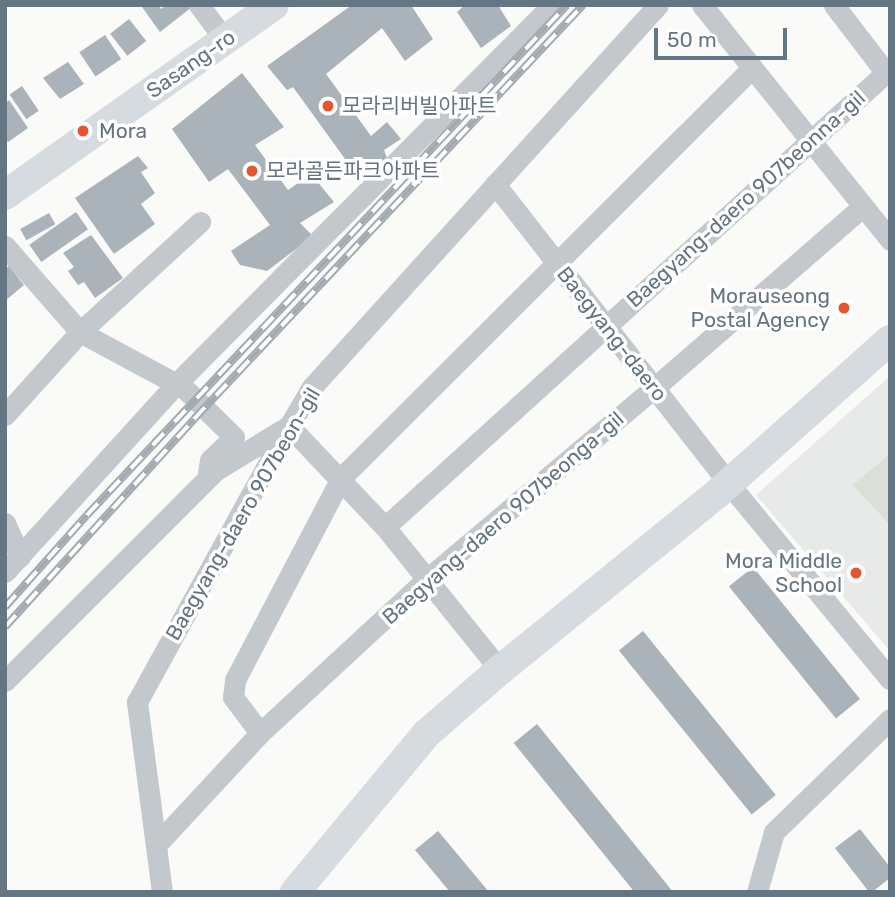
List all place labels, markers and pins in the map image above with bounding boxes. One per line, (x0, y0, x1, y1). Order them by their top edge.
place label: 모라리버빌아파트 (342, 93, 497, 119)
marker: 모라리버빌아파트 (320, 98, 336, 114)
place label: Mora (99, 118, 147, 144)
marker: Mora (73, 121, 93, 141)
place label: 모라골든파크아파트 (266, 158, 440, 184)
marker: 모라골든파크아파트 (244, 163, 260, 179)
place label: Morauseong Postal Agency (690, 283, 830, 333)
marker: Morauseong Postal Agency (836, 300, 852, 316)
place label: Mora Middle School (725, 548, 842, 598)
marker: Mora Middle School (848, 565, 864, 581)

